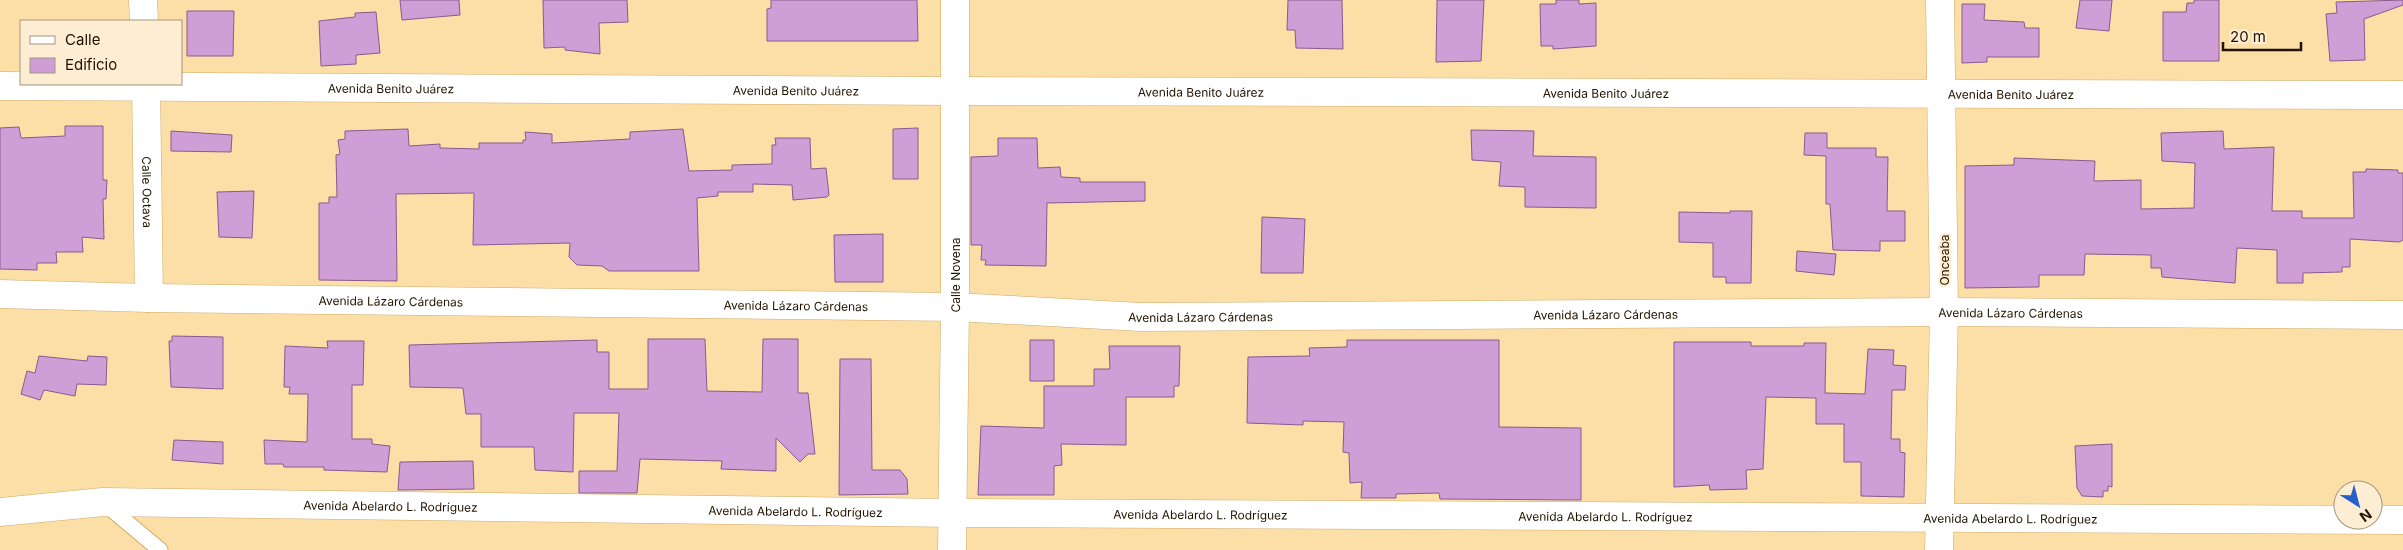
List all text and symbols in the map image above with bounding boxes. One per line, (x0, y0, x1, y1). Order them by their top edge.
legend (20, 20, 182, 85)
scale bar (2223, 20, 2300, 52)
text: 20 m (2230, 27, 2266, 46)
text: Calle (65, 30, 100, 49)
text: Edificio (65, 55, 117, 74)
street label: Avenida Benito Juárez (328, 80, 454, 96)
street label: Avenida Benito Juárez (733, 82, 859, 98)
street label: Avenida Benito Juárez (1138, 84, 1264, 99)
street label: Avenida Benito Juárez (1543, 85, 1669, 100)
street label: Avenida Benito Juárez (1948, 86, 2074, 102)
street label: Calle Octava (140, 156, 156, 228)
street label: Onceaba (1937, 234, 1952, 286)
street label: Calle Novena (947, 237, 963, 313)
street label: Avenida Lázaro Cárdenas (319, 292, 463, 309)
street label: Avenida Lázaro Cárdenas (723, 297, 868, 314)
street label: Avenida Lázaro Cárdenas (1938, 304, 2083, 320)
street label: Avenida Lázaro Cárdenas (1533, 306, 1678, 322)
street label: Avenida Lázaro Cárdenas (1128, 309, 1273, 325)
north arrow (2333, 480, 2383, 530)
street label: Avenida Abelardo L. Rodríguez (303, 497, 478, 514)
street label: Avenida Abelardo L. Rodríguez (708, 502, 883, 520)
street label: Avenida Abelardo L. Rodríguez (1113, 506, 1288, 522)
text: N (2357, 506, 2375, 526)
street label: Avenida Abelardo L. Rodríguez (1518, 508, 1693, 524)
street label: Avenida Abelardo L. Rodríguez (1923, 510, 2098, 526)

